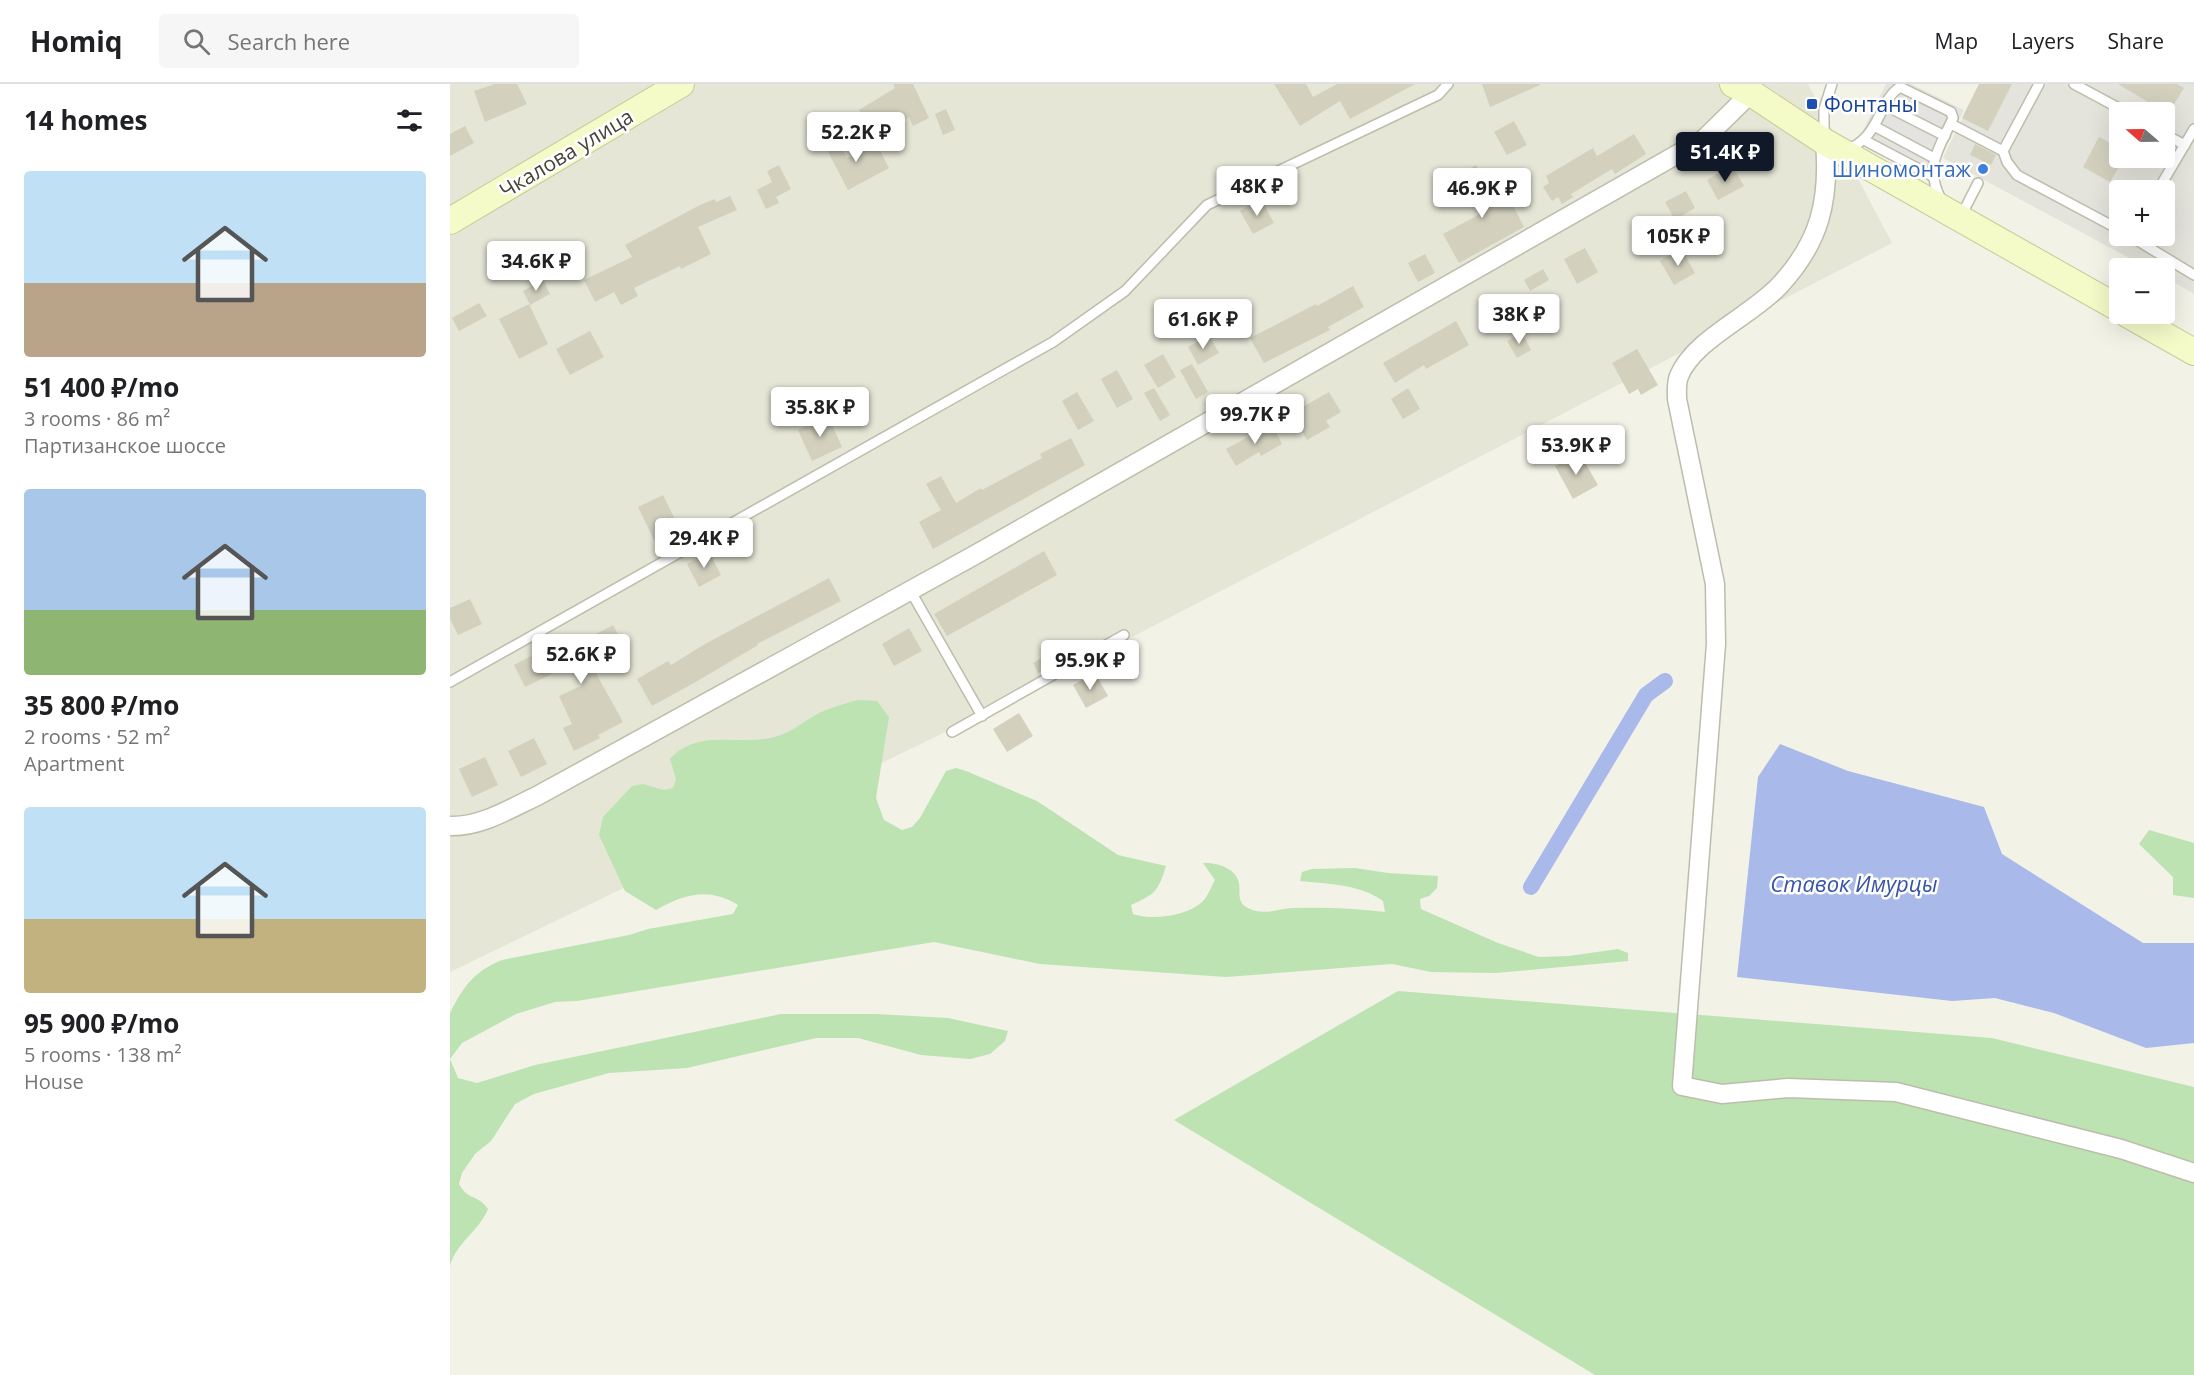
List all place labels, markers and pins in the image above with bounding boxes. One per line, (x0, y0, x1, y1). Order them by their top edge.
place label: Фонтаны (1824, 90, 1918, 118)
marker: Фонтаны (1805, 97, 1819, 111)
pin: 52.2K ₽ (801, 112, 911, 163)
pin: 51.4K ₽ (1670, 132, 1780, 183)
place label: Шиномонтаж (1832, 155, 1972, 183)
marker: Шиномонтаж (1976, 162, 1990, 176)
pin: 48K ₽ (1215, 166, 1299, 217)
pin: 46.9K ₽ (1427, 168, 1537, 219)
pin: 105K ₽ (1629, 216, 1727, 267)
pin: 34.6K ₽ (481, 241, 591, 292)
pin: 38K ₽ (1477, 294, 1561, 345)
pin: 61.6K ₽ (1148, 299, 1258, 350)
pin: 35.8K ₽ (765, 387, 875, 438)
pin: 99.7K ₽ (1200, 394, 1310, 445)
pin: 53.9K ₽ (1521, 425, 1631, 476)
pin: 29.4K ₽ (649, 518, 759, 569)
pin: 52.6K ₽ (526, 634, 636, 685)
pin: 95.9K ₽ (1035, 640, 1145, 691)

